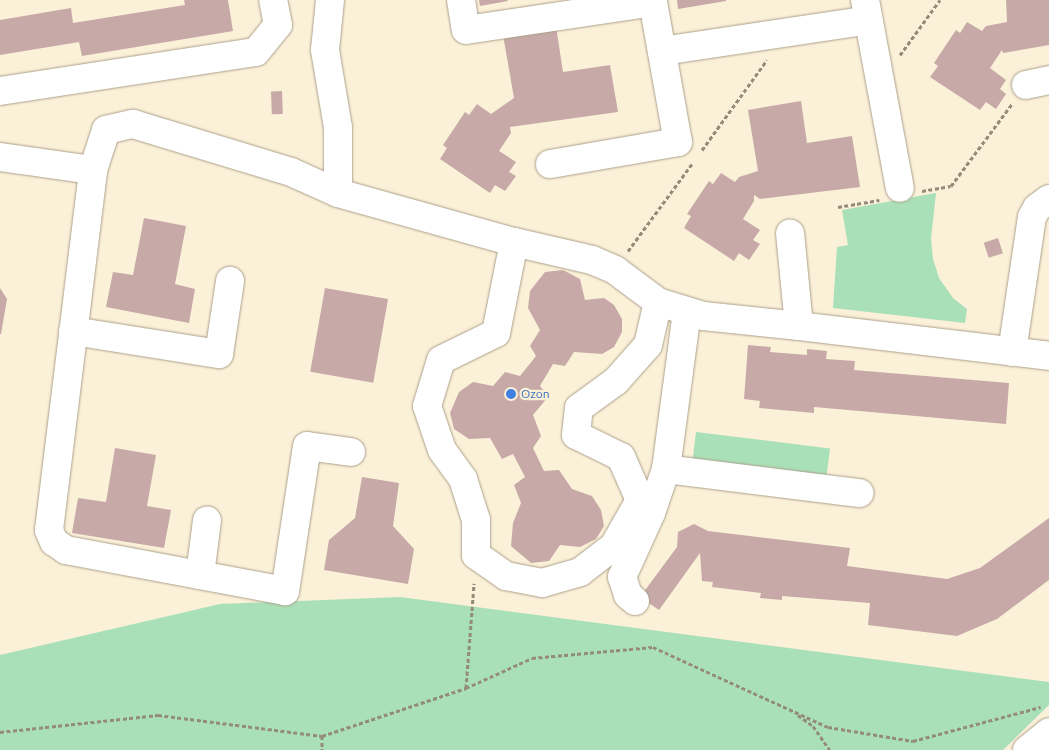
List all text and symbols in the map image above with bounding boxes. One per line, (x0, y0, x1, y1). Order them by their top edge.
place label: Ozon (521, 387, 550, 401)
marker: Ozon (505, 388, 517, 400)

